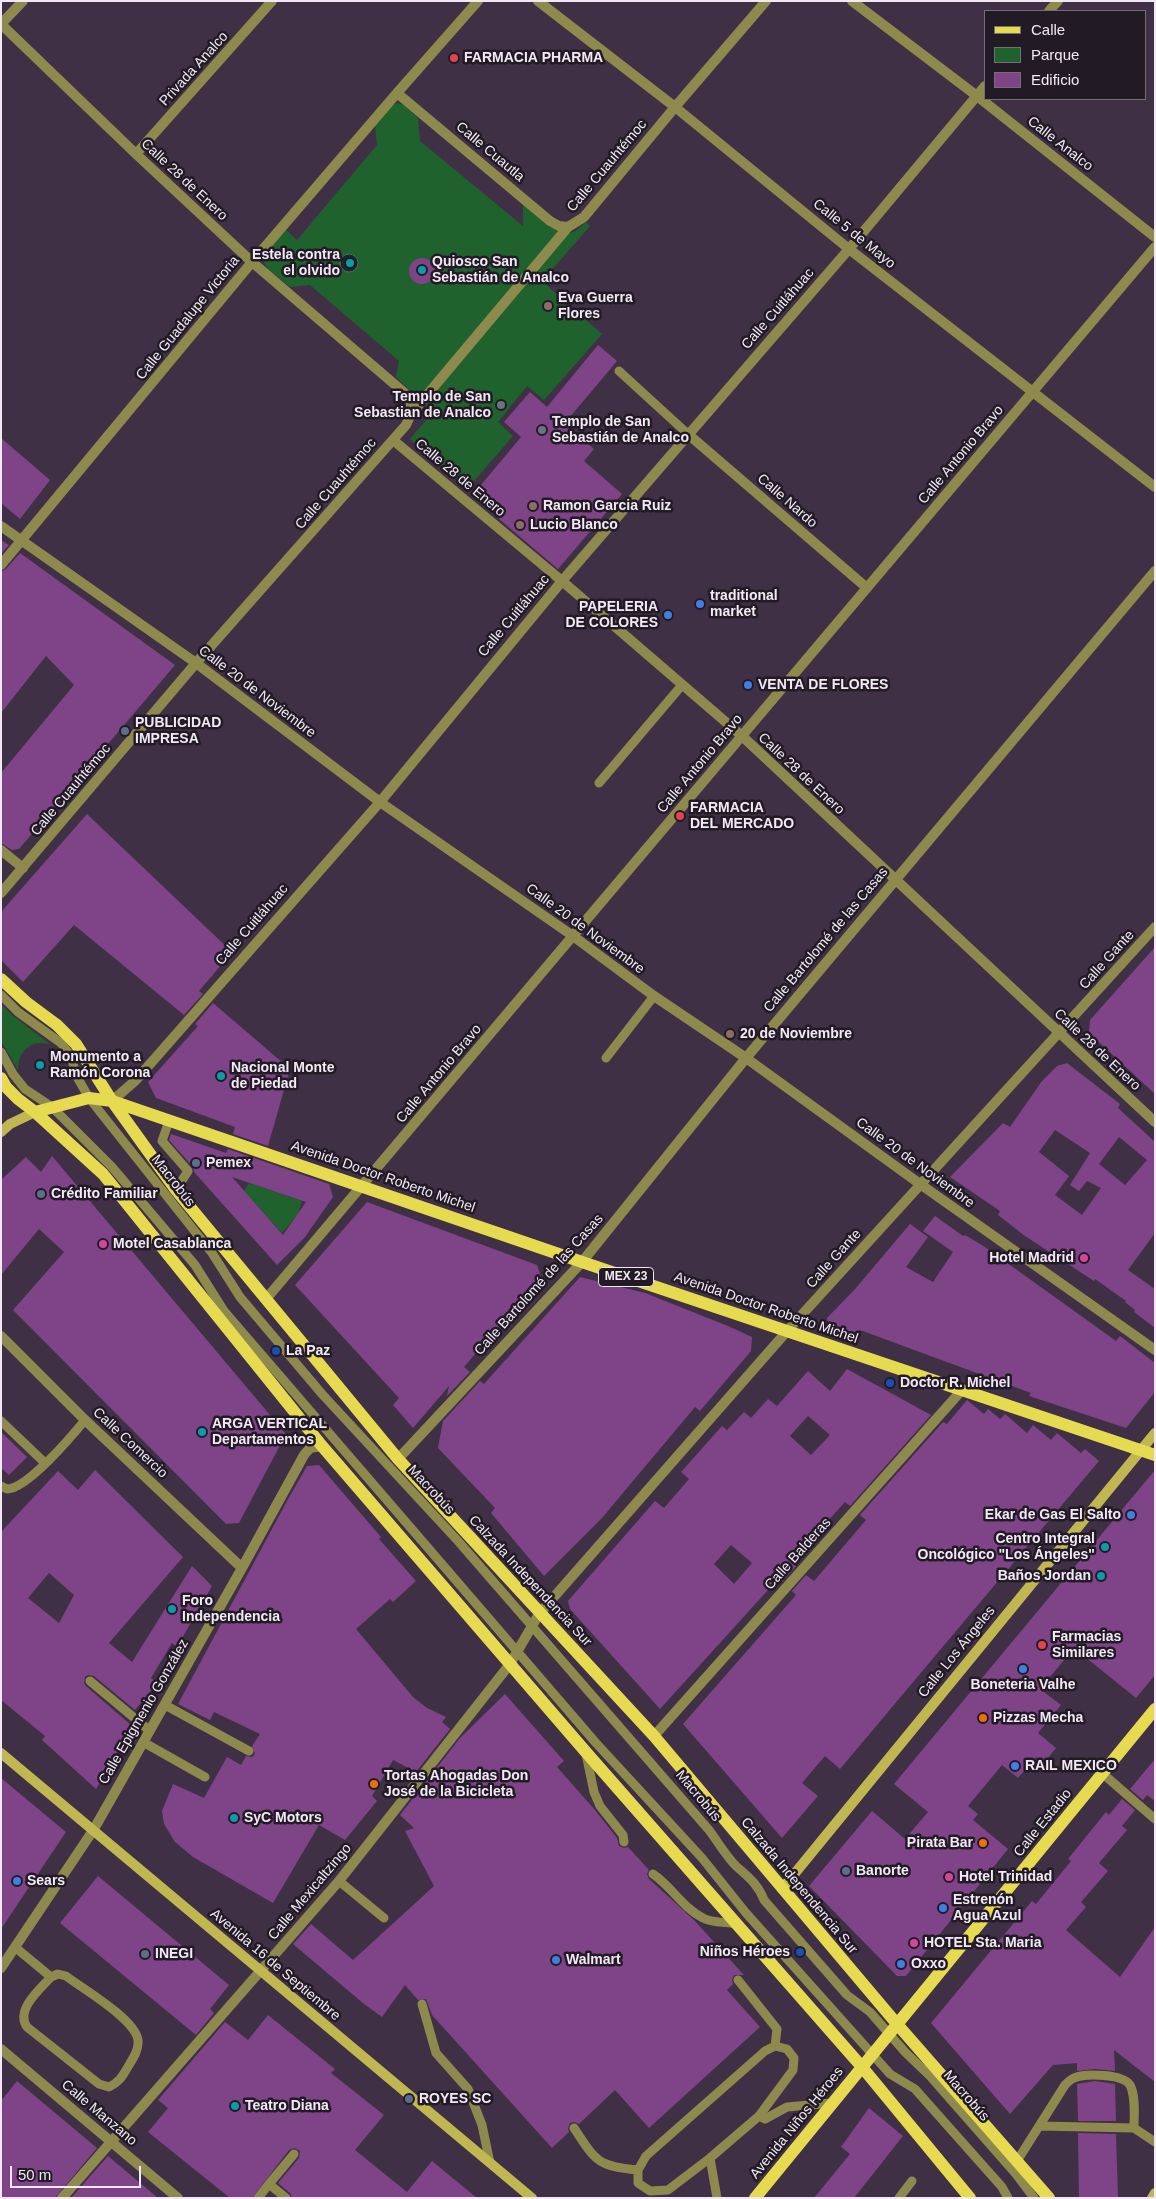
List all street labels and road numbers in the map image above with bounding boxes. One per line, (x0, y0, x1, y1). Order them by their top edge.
street label: Privada Analco (156, 28, 232, 110)
street label: Calle Analco (1024, 113, 1096, 175)
street label: Calle Cuauhtémoc (564, 116, 650, 216)
street label: Calle Cuautla (452, 119, 528, 185)
street label: Calle 28 de Enero (137, 136, 231, 224)
street label: Calle 5 de Mayo (809, 196, 899, 272)
street label: Calle Guadalupe Victoria (133, 253, 243, 383)
street label: Calle Cuitláhuac (738, 265, 818, 353)
street label: Calle Antonio Bravo (915, 402, 1007, 508)
street label: Calle Cuauhtémoc (292, 435, 380, 533)
street label: Calle 28 de Enero (412, 436, 508, 520)
street label: Calle Nardo (754, 470, 820, 532)
street label: Calle Cuitláhuac (475, 572, 553, 660)
street label: Calle 20 de Noviembre (195, 642, 319, 742)
street label: Calle Antonio Bravo (654, 711, 746, 817)
street label: Calle 28 de Enero (754, 730, 848, 818)
street label: Calle Cuauhtémoc (28, 740, 114, 840)
street label: Calle Bartolomé de las Casas (760, 864, 892, 1016)
street label: Calle 20 de Noviembre (522, 880, 648, 978)
street label: Calle Cuitláhuac (212, 881, 292, 969)
street label: Calle Gante (1076, 927, 1138, 993)
street label: Calle 28 de Enero (1050, 1006, 1144, 1094)
street label: Calle Antonio Bravo (393, 1021, 485, 1127)
street label: Calle 20 de Noviembre (852, 1114, 978, 1212)
street label: Avenida Doctor Roberto Michel (289, 1138, 477, 1216)
street label: Macrobús (147, 1152, 199, 1210)
street label: Calle Bartolomé de las Casas (471, 1211, 607, 1359)
street label: Calle Gante (803, 1226, 865, 1292)
road number: MEX 23 (598, 1268, 654, 1286)
street label: Avenida Doctor Roberto Michel (672, 1269, 860, 1347)
street label: Calle Comercio (89, 1404, 171, 1482)
street label: Macrobús (404, 1462, 458, 1518)
street label: Calzada Independencia Sur (465, 1512, 595, 1650)
street label: Calle Balderas (761, 1515, 835, 1593)
street label: Calle Los Ángeles (915, 1603, 999, 1701)
street label: Calle Epigmenio González (95, 1636, 193, 1788)
street label: Macrobús (672, 1767, 724, 1825)
street label: Calle Estadio (1011, 1786, 1075, 1860)
street label: Calzada Independencia Sur (737, 1814, 861, 1958)
street label: Calle Mexicaltzingo (265, 1840, 355, 1944)
street label: Avenida 16 de Septiembre (206, 1906, 344, 2024)
street label: Avenida Niños Héroes (747, 2064, 847, 2182)
street label: Macrobús (939, 2067, 993, 2125)
street label: Calle Manzano (58, 2077, 140, 2149)

